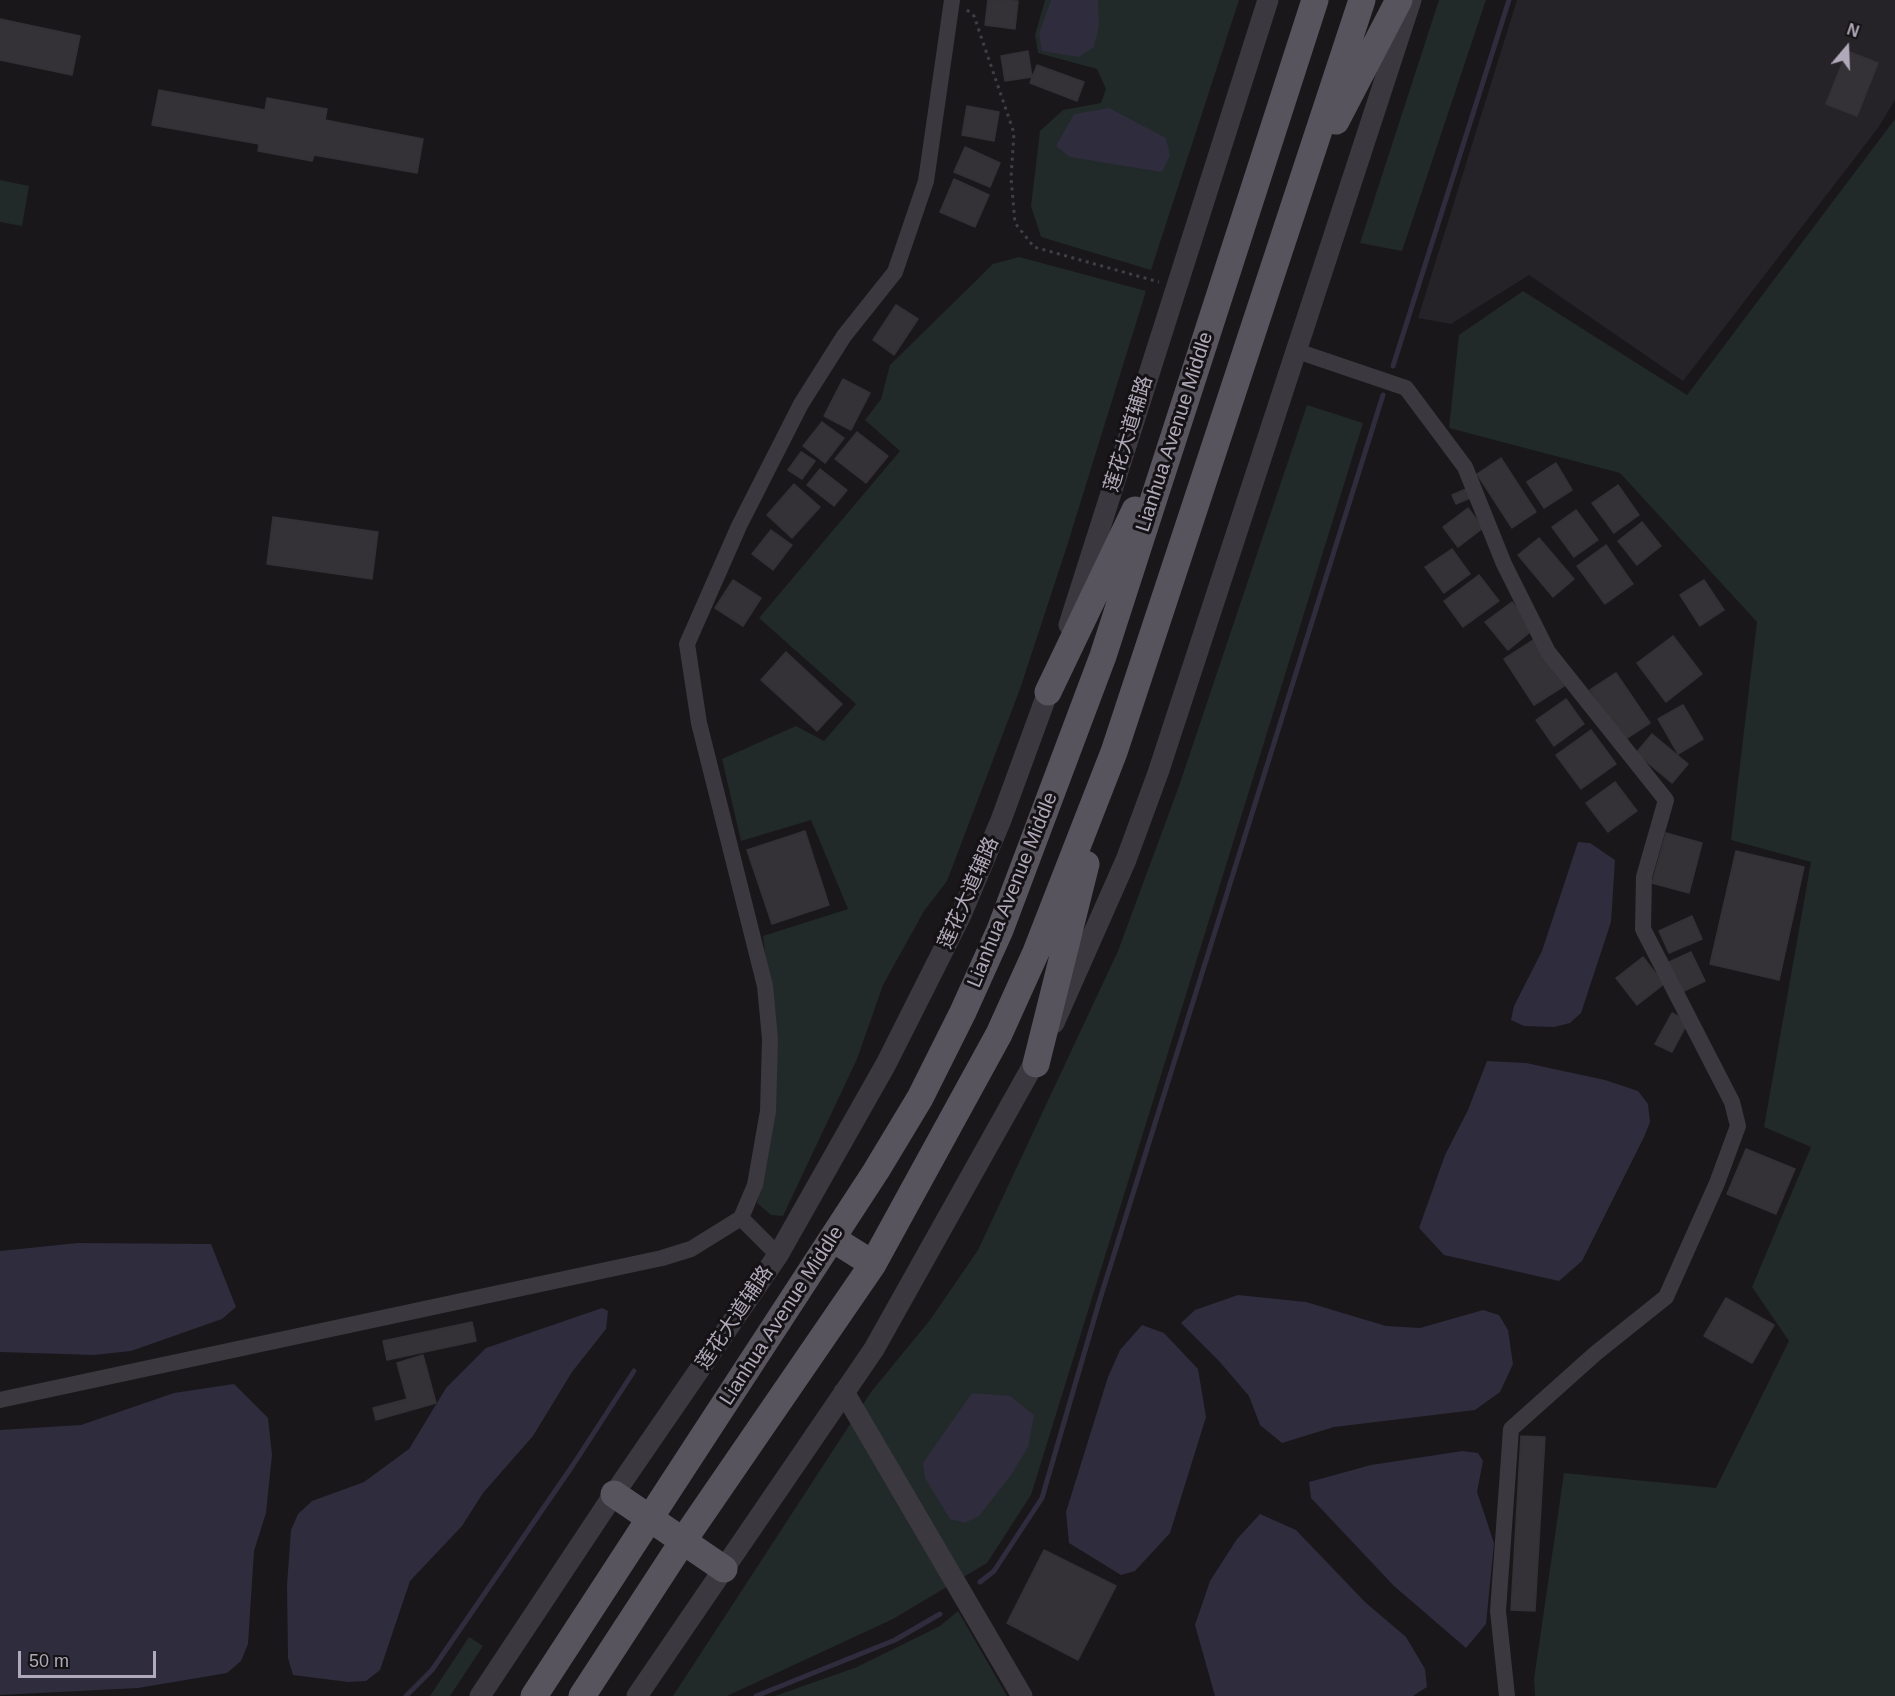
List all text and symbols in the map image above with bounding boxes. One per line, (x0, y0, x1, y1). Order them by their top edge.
north arrow (1817, 18, 1877, 78)
text: N (1845, 21, 1861, 40)
street label: Lianhua Avenue Middle (1131, 329, 1219, 535)
street label: 莲花大道辅路 (1100, 373, 1158, 495)
street label: Lianhua Avenue Middle (963, 789, 1063, 991)
street label: 莲花大道辅路 (934, 833, 1004, 953)
street label: Lianhua Avenue Middle (715, 1222, 849, 1410)
street label: 莲花大道辅路 (692, 1262, 778, 1374)
scale bar (21, 1639, 159, 1677)
text: 50 m (29, 1651, 69, 1671)

